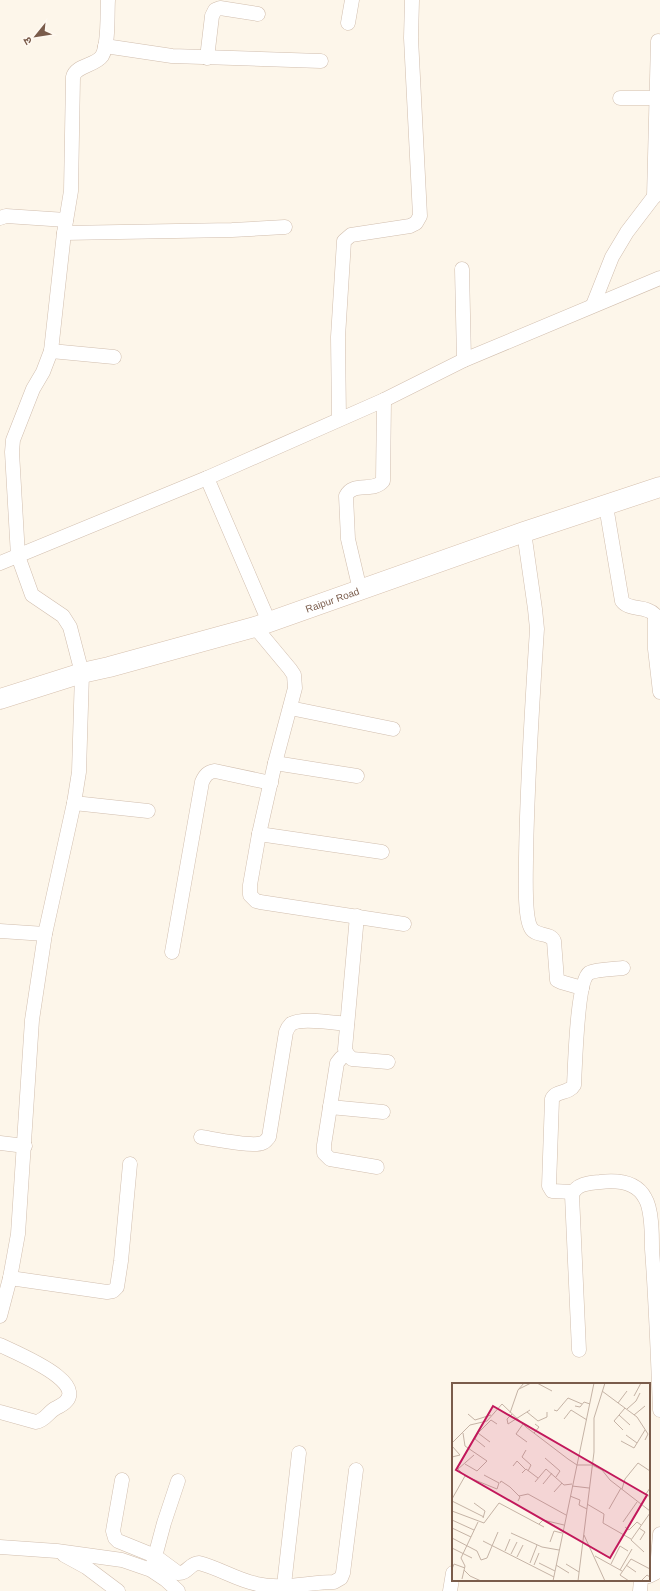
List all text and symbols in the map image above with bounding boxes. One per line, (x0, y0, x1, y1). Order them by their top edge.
north arrow (16, 16, 56, 56)
text: उ (20, 35, 34, 47)
street label: Raipur Road (304, 585, 361, 614)
inset map (452, 1383, 650, 1581)

